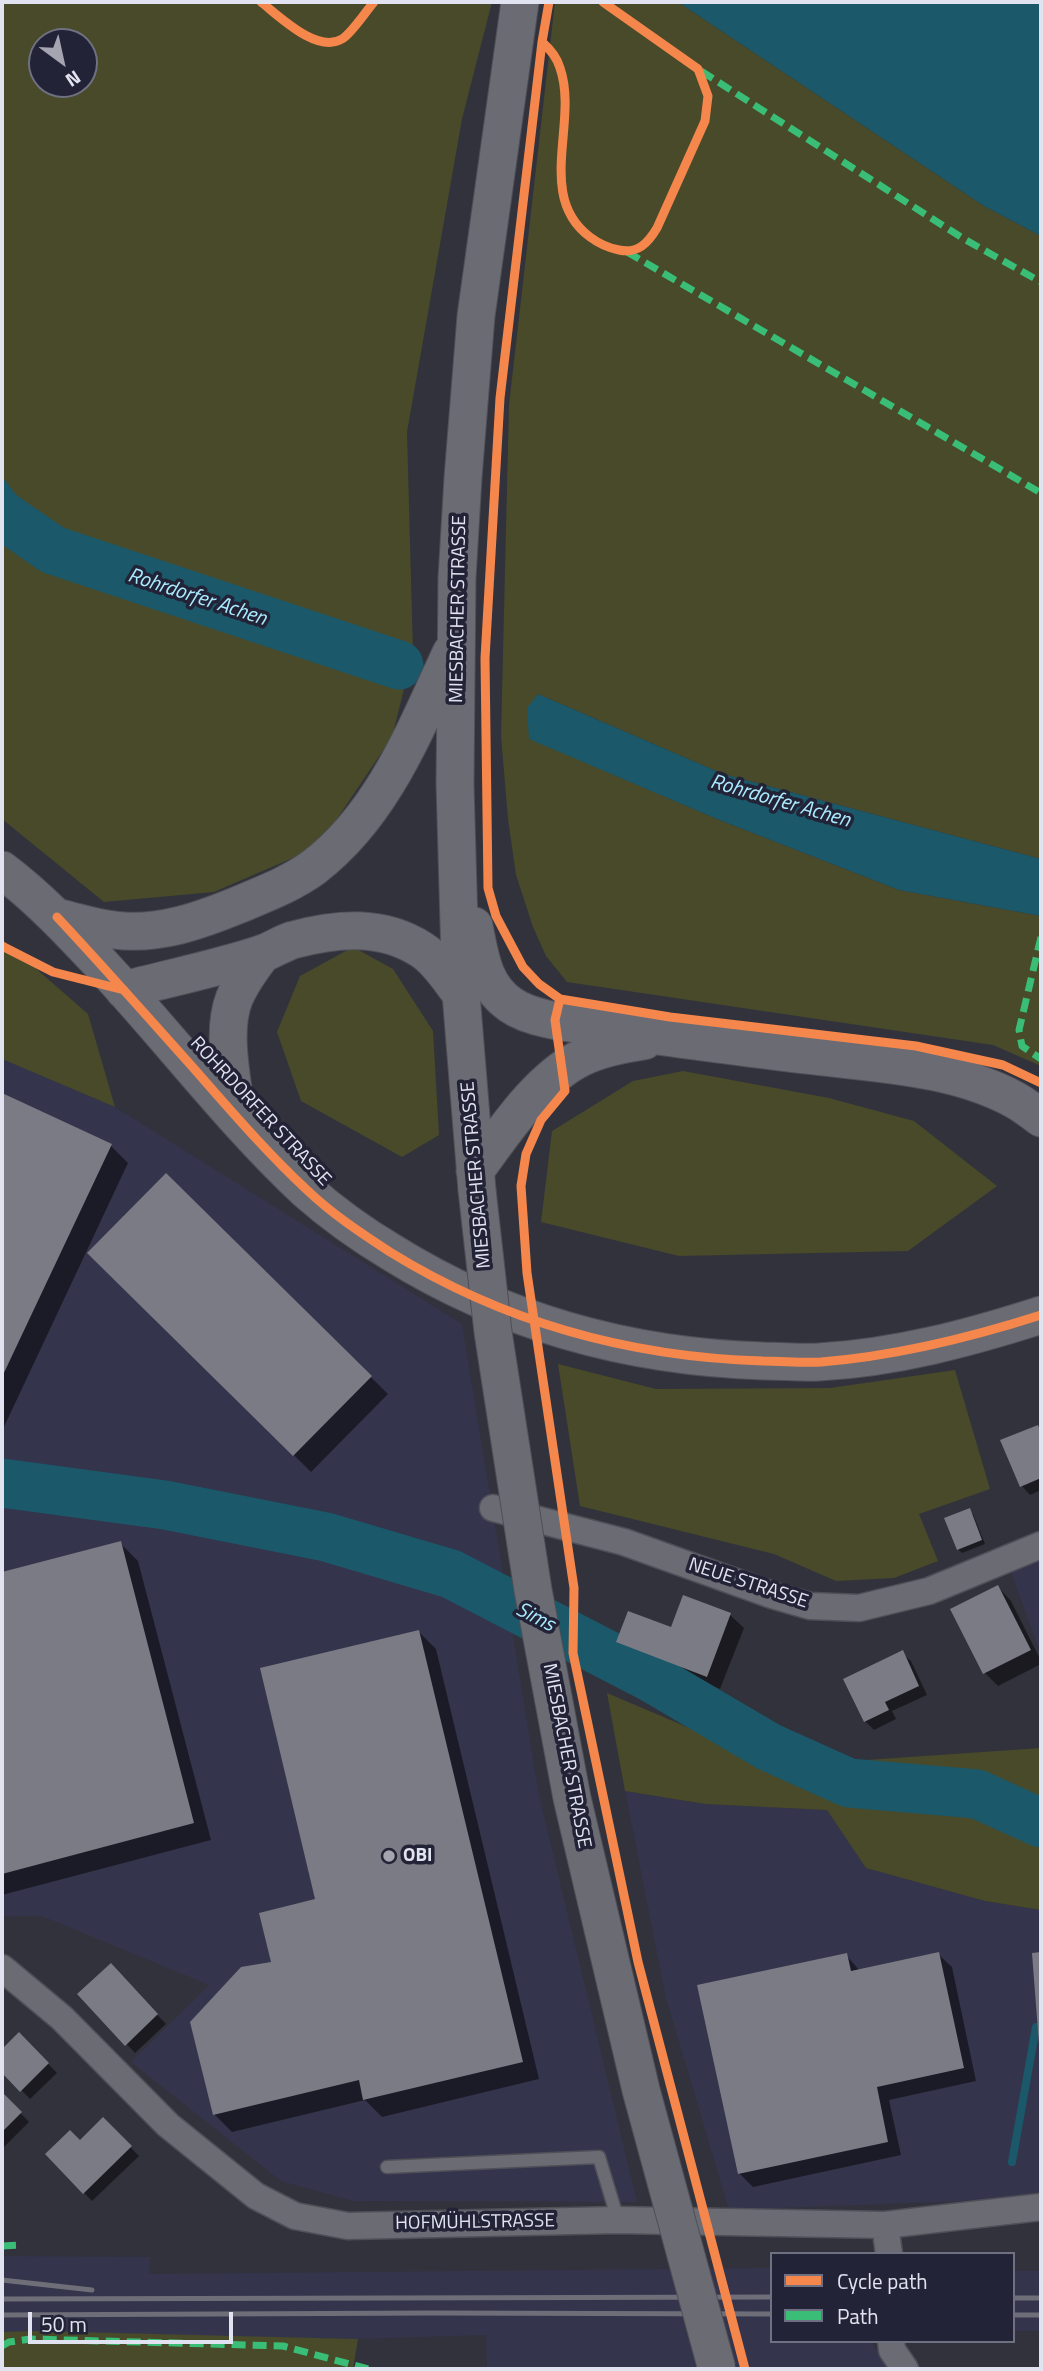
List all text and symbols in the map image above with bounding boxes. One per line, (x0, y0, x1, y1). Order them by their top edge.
north arrow (28, 28, 98, 98)
text: N (60, 64, 87, 95)
street label: MIESBACHER STRASSE (446, 515, 472, 703)
water label: Rohrdorfer Achen (124, 564, 270, 632)
water label: Rohrdorfer Achen (707, 770, 853, 834)
street label: ROHRDORFER STRASSE (185, 1033, 335, 1191)
street label: MIESBACHER STRASSE (457, 1081, 497, 1269)
street label: NEUE STRASSE (685, 1554, 811, 1614)
water label: Sims (511, 1598, 559, 1638)
street label: MIESBACHER STRASSE (537, 1662, 595, 1850)
place label: OBI (403, 1845, 432, 1867)
marker: OBI (381, 1848, 397, 1864)
street label: HOFMÜHLSTRASSE (395, 2210, 555, 2236)
legend (770, 2252, 1015, 2343)
text: Cycle path (837, 2265, 928, 2297)
scale bar (32, 2298, 236, 2342)
text: Path (837, 2300, 879, 2332)
text: 50 m (41, 2308, 87, 2340)

